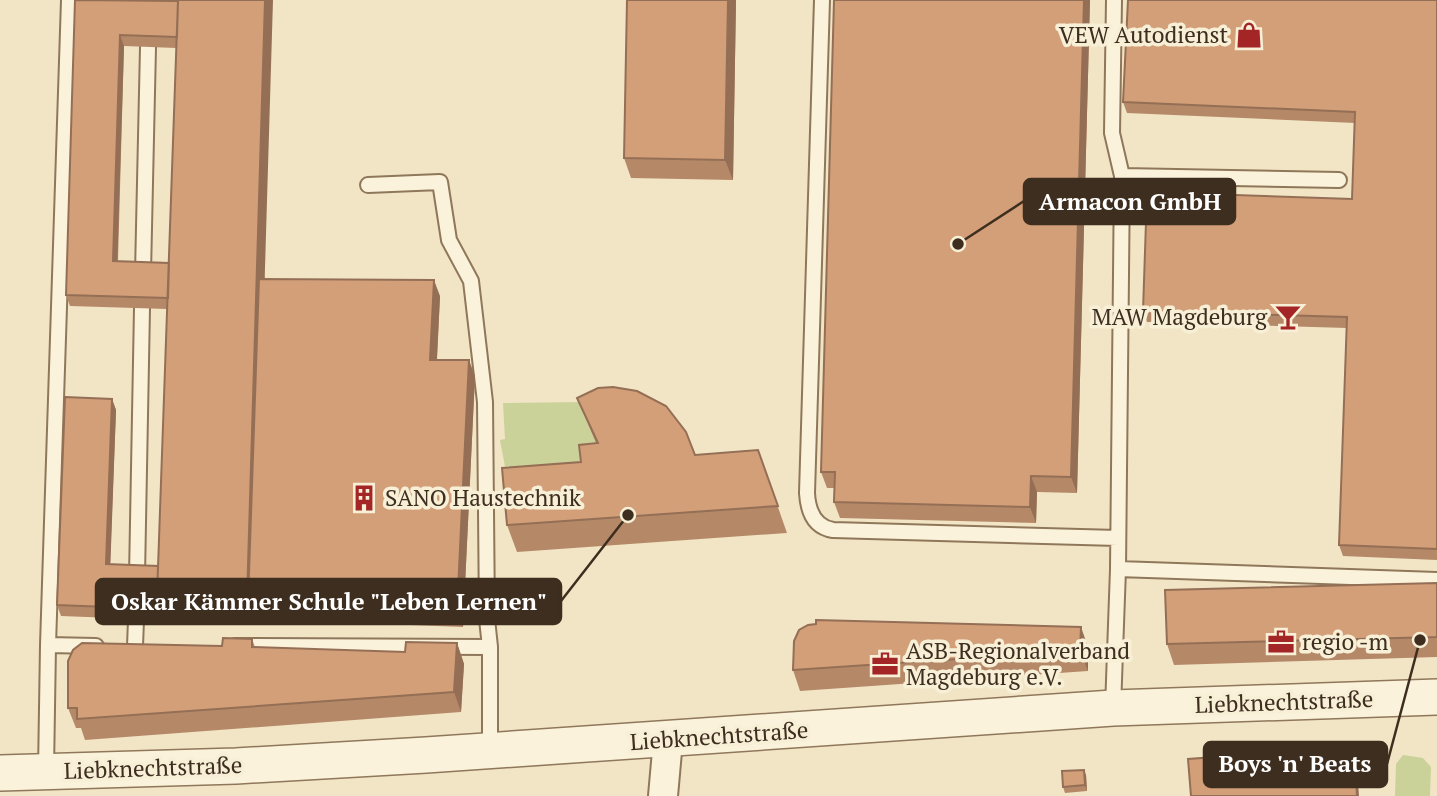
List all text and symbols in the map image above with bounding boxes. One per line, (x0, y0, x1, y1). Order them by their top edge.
place label: VEW Autodienst (1059, 19, 1228, 50)
shop icon: VEW Autodienst (1234, 20, 1264, 50)
callout: Armacon GmbH (1024, 179, 1235, 224)
text: Armacon GmbH (1039, 185, 1221, 217)
place label: MAW Magdeburg (1092, 301, 1268, 332)
bar icon: MAW Magdeburg (1273, 302, 1303, 332)
place label: SANO Haustechnik (385, 482, 581, 513)
building icon: SANO Haustechnik (349, 483, 379, 513)
callout: Oskar Kämmer Schule "Leben Lernen" (96, 579, 561, 624)
text: Oskar Kämmer Schule "Leben Lernen" (111, 585, 547, 617)
place label: regio -m (1302, 626, 1389, 657)
office icon: regio -m (1266, 627, 1296, 657)
place label: ASB-Regionalverband Magdeburg e.V. (906, 635, 1130, 692)
office icon: ASB-Regionalverband Magdeburg e.V. (870, 649, 900, 679)
street label: Liebknechtstraße (1194, 683, 1374, 720)
street label: Liebknechtstraße (629, 714, 809, 757)
callout: Boys 'n' Beats (1204, 742, 1387, 787)
text: Boys 'n' Beats (1219, 747, 1372, 779)
street label: Liebknechtstraße (63, 749, 243, 786)

